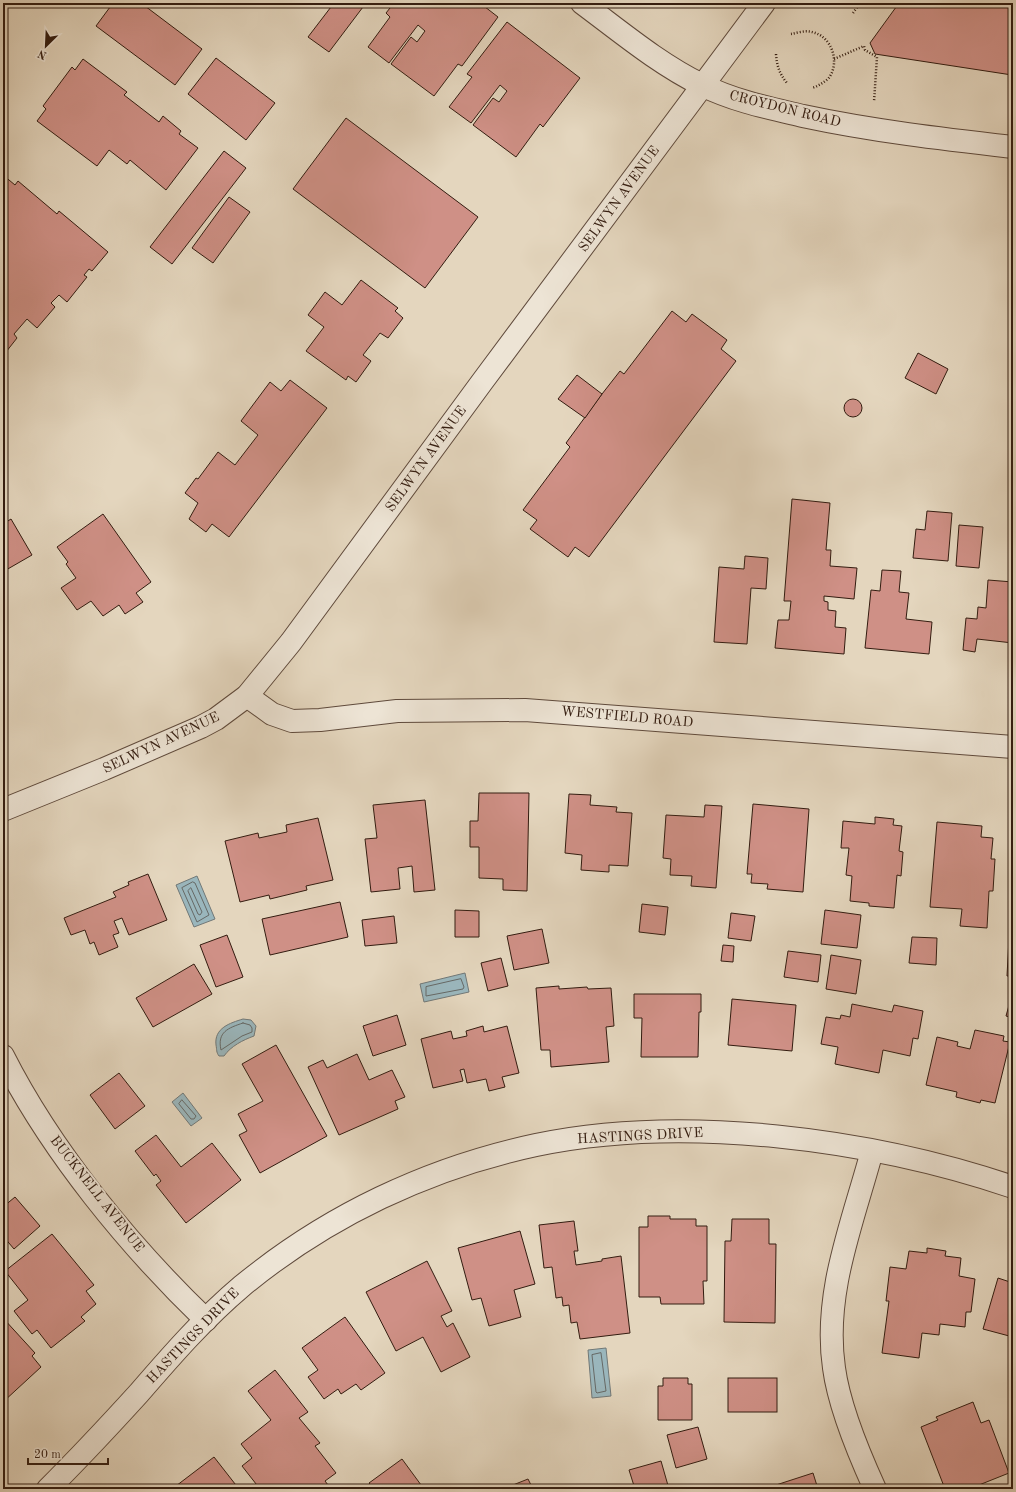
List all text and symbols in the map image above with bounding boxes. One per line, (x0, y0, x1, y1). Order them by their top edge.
north arrow (26, 26, 66, 66)
text: N (36, 47, 49, 60)
street label: CROYDON ROAD (728, 88, 842, 130)
street label: SELWYN AVENUE (576, 144, 662, 254)
street label: SELWYN AVENUE (383, 404, 469, 514)
street label: WESTFIELD ROAD (560, 704, 694, 730)
street label: SELWYN AVENUE (100, 710, 222, 776)
street label: HASTINGS DRIVE (577, 1126, 703, 1146)
street label: BUCKNELL AVENUE (47, 1133, 147, 1255)
street label: HASTINGS DRIVE (144, 1286, 242, 1386)
scale bar (28, 1440, 108, 1466)
text: 20 m (34, 1449, 61, 1461)

